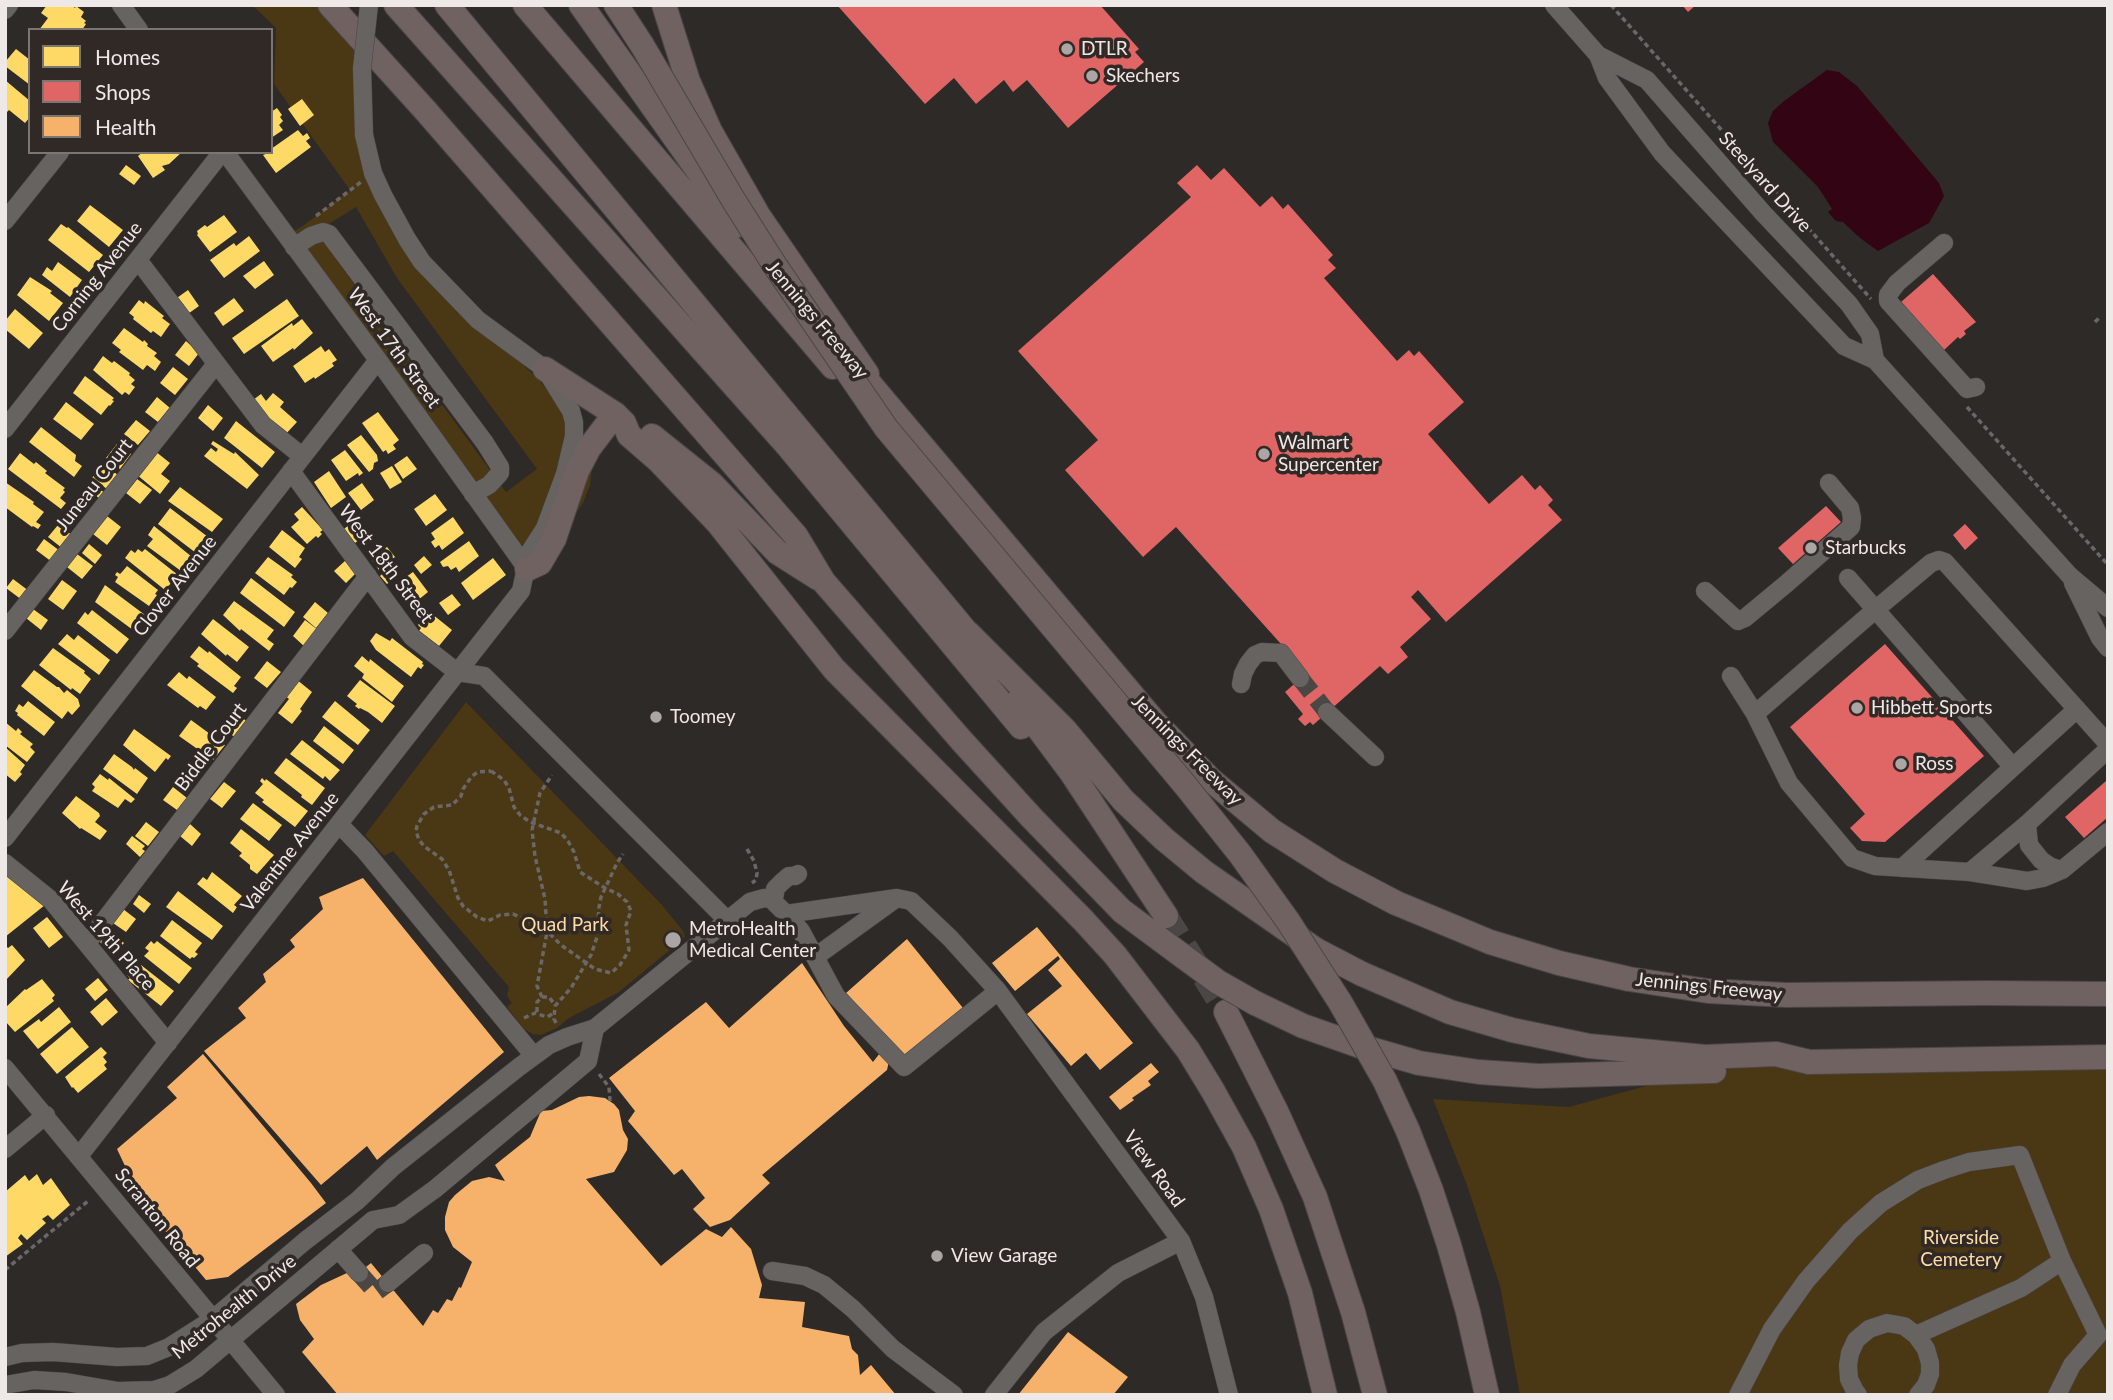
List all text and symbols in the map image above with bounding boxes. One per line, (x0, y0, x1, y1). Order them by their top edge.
legend (28, 28, 273, 154)
place label: DTLR (1081, 38, 1128, 60)
marker: DTLR (1059, 41, 1075, 57)
text: Homes (95, 44, 160, 69)
place label: Skechers (1106, 65, 1180, 87)
marker: Skechers (1084, 68, 1100, 84)
text: Shops (95, 79, 151, 104)
text: Health (95, 114, 156, 139)
street label: Steelyard Drive (1714, 127, 1816, 237)
street label: Corning Avenue (47, 217, 147, 337)
street label: Jennings Freeway (761, 256, 873, 384)
street label: West 17th Street (343, 284, 445, 412)
place label: Walmart Supercenter (1278, 432, 1379, 476)
street label: Juneau Court (51, 434, 137, 536)
marker: Walmart Supercenter (1256, 446, 1272, 462)
street label: West 18th Street (334, 500, 438, 628)
street label: Clover Avenue (128, 531, 222, 641)
place label: Starbucks (1825, 537, 1906, 559)
marker: Starbucks (1803, 540, 1819, 556)
street label: Jennings Freeway (1127, 690, 1247, 810)
place label: Hibbett Sports (1871, 697, 1992, 719)
street label: Biddle Court (170, 698, 252, 796)
marker: Hibbett Sports (1849, 700, 1865, 716)
place label: Toomey (670, 706, 736, 728)
marker: Toomey (648, 709, 664, 725)
place label: Ross (1915, 753, 1954, 775)
marker: Ross (1893, 756, 1909, 772)
street label: Valentine Avenue (236, 787, 344, 917)
street label: West 19th Place (52, 877, 160, 995)
park label: Quad Park (521, 914, 609, 936)
place label: MetroHealth Medical Center (689, 918, 816, 962)
marker: MetroHealth Medical Center (663, 930, 683, 950)
street label: Jennings Freeway (1635, 968, 1783, 1006)
street label: View Road (1119, 1126, 1189, 1212)
street label: Scranton Road (110, 1164, 204, 1272)
park label: Riverside Cemetery (1920, 1227, 2002, 1271)
place label: View Garage (951, 1245, 1057, 1267)
marker: View Garage (929, 1248, 945, 1264)
street label: Metrohealth Drive (167, 1250, 301, 1364)

